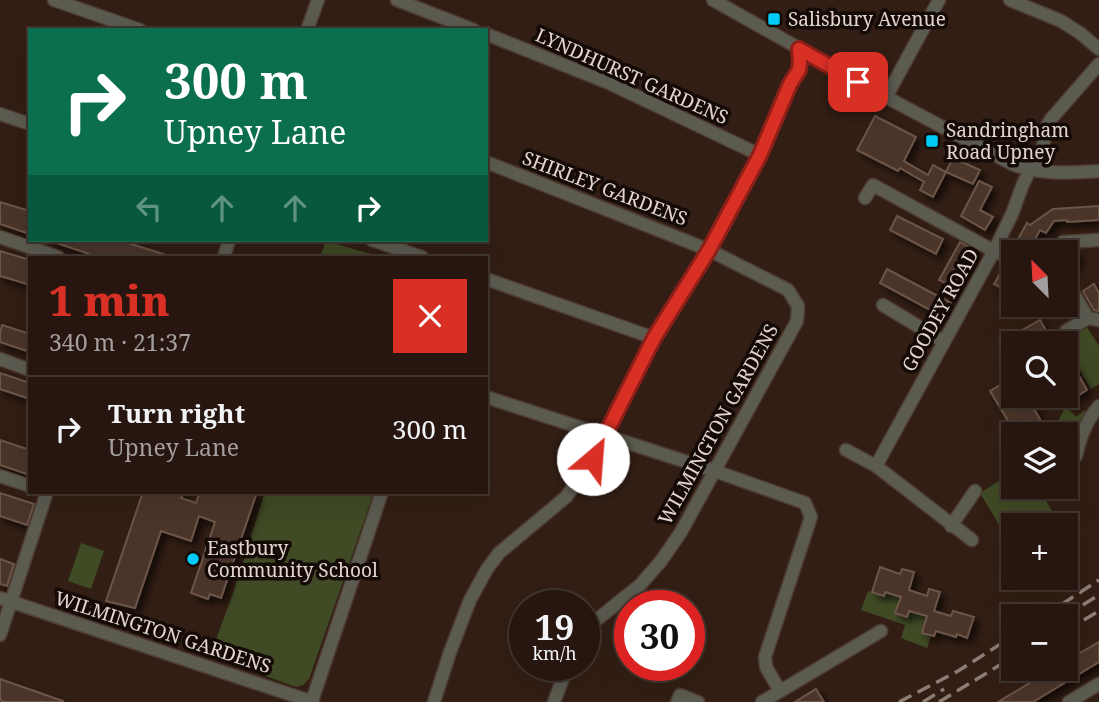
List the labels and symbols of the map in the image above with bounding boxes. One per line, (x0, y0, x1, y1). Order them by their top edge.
place label: Salisbury Avenue (788, 6, 946, 32)
marker: Salisbury Avenue (766, 11, 782, 27)
street label: LYNDHURST GARDENS (531, 22, 733, 130)
pin (828, 52, 888, 112)
place label: Sandringham Road Upney (946, 117, 1069, 165)
marker: Sandringham Road Upney (924, 133, 940, 149)
street label: SHIRLEY GARDENS (519, 145, 691, 231)
north arrow (1001, 240, 1078, 317)
street label: GOODEY ROAD (895, 244, 985, 376)
street label: WILMINGTON GARDENS (652, 319, 784, 529)
position arrow (556, 422, 630, 496)
place label: Eastbury Community School (207, 535, 378, 583)
marker: Eastbury Community School (185, 551, 201, 567)
street label: WILMINGTON GARDENS (52, 585, 274, 679)
speed limit sign: 30 (614, 590, 705, 681)

